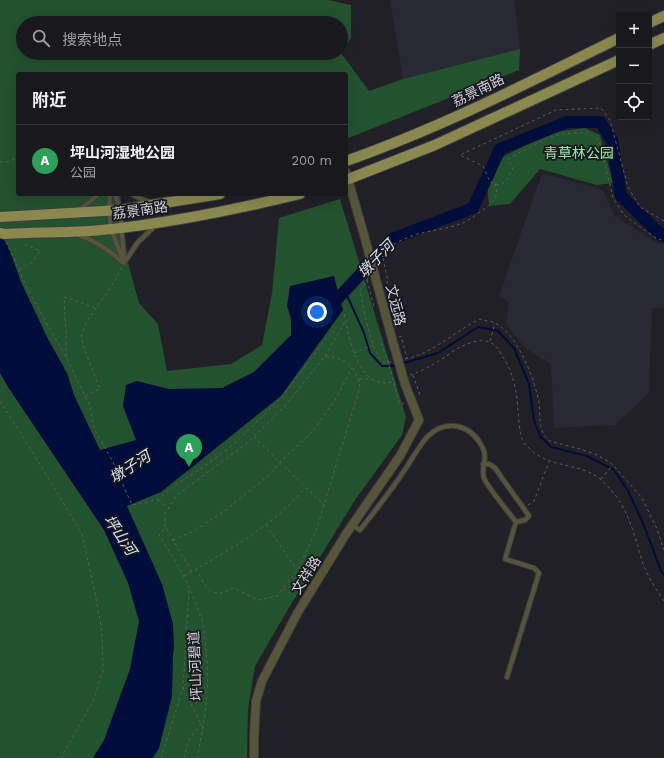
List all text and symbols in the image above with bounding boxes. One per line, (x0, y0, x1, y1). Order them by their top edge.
map controls (616, 12, 652, 120)
button: + (616, 12, 652, 48)
search box (16, 16, 348, 60)
icon: search (30, 27, 52, 49)
text: 搜索地点 (62, 31, 122, 49)
button: − (616, 48, 652, 84)
street label: 荔景南路 (449, 71, 507, 109)
button: locate (616, 84, 652, 120)
text: 附近 (32, 90, 66, 110)
text: 坪山河湿地公园 (70, 144, 175, 162)
park label: 青草林公园 (544, 145, 614, 161)
text: A (41, 153, 49, 168)
text: 200 m (291, 153, 332, 168)
text: 公园 (70, 165, 96, 180)
street label: 荔景南路 (111, 198, 169, 222)
water label: 墩子河 (354, 234, 400, 281)
street label: 文远路 (383, 283, 409, 327)
your location (307, 302, 327, 322)
pin: A (176, 434, 202, 467)
water label: 墩子河 (106, 446, 156, 487)
water label: 坪山河 (100, 511, 142, 561)
street label: 文祥路 (288, 553, 324, 597)
street label: 坪山河碧道 (185, 631, 205, 701)

